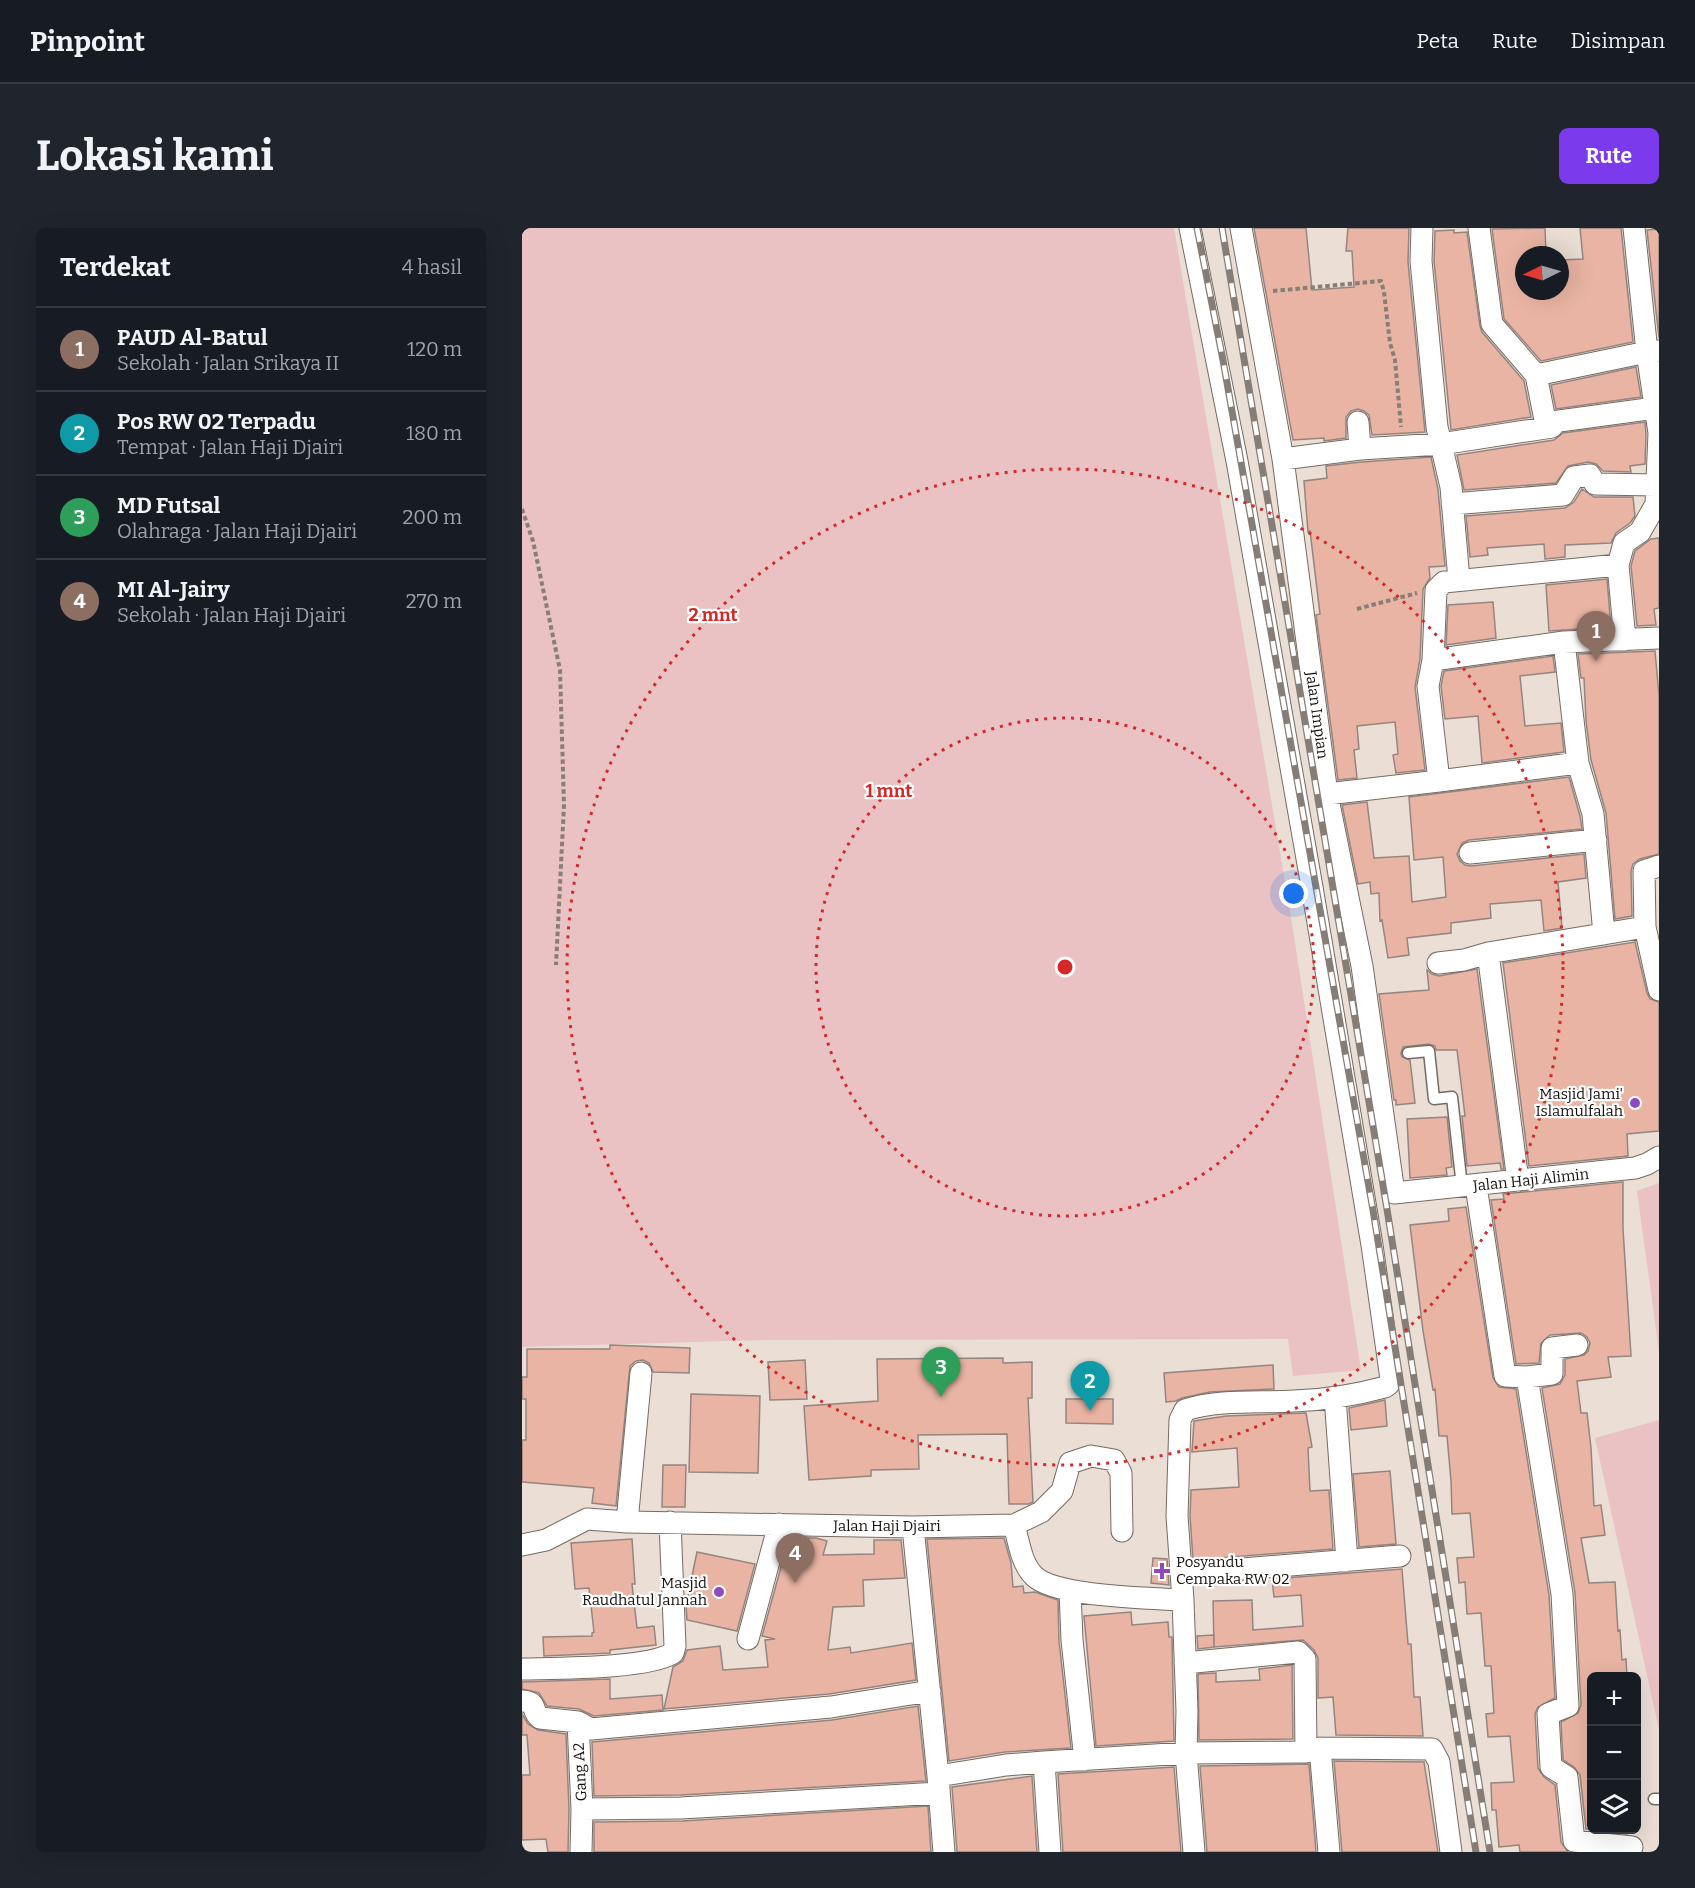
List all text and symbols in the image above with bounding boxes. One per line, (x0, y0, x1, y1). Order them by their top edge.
text: Pinpoint (30, 25, 145, 58)
text: Peta (1417, 28, 1459, 54)
text: Rute (1492, 28, 1537, 54)
text: Disimpan (1570, 28, 1665, 54)
button: Rute (1559, 128, 1659, 184)
text: Lokasi kami (36, 131, 274, 181)
north arrow (1515, 246, 1569, 300)
text: Terdekat (60, 252, 171, 283)
text: 4 hasil (402, 255, 462, 279)
text: PAUD Al-Batul (117, 324, 268, 351)
text: 1 (75, 337, 84, 361)
text: 120 m (407, 337, 462, 361)
text: Sekolah · Jalan Srikaya II (117, 351, 339, 375)
text: Pos RW 02 Terpadu (117, 408, 316, 435)
text: 2 (74, 421, 85, 445)
text: 180 m (406, 421, 462, 445)
text: Tempat · Jalan Haji Djairi (117, 435, 343, 459)
text: MD Futsal (117, 492, 220, 519)
text: 3 (74, 505, 85, 529)
text: 200 m (402, 505, 462, 529)
text: Olahraga · Jalan Haji Djairi (117, 519, 357, 543)
text: MI Al-Jairy (117, 576, 230, 603)
text: 4 (73, 589, 86, 613)
text: 270 m (406, 589, 462, 613)
text: Sekolah · Jalan Haji Djairi (117, 603, 346, 627)
text: 2 mnt (688, 604, 738, 626)
pin: 1 (1576, 612, 1616, 661)
street label: Jalan Impian (1302, 669, 1332, 760)
text: 1 mnt (866, 780, 912, 802)
your location (1279, 879, 1308, 908)
centre of rings (1055, 957, 1075, 977)
place label: Masjid Jami' Islamulfalah (1536, 1085, 1624, 1120)
marker: Masjid Jami' Islamulfalah (1628, 1096, 1642, 1110)
street label: Jalan Haji Alimin (1471, 1165, 1590, 1195)
pin: 3 (922, 1348, 960, 1397)
pin: 2 (1070, 1362, 1110, 1411)
street label: Jalan Haji Djairi (832, 1517, 941, 1535)
pin: 4 (776, 1534, 814, 1583)
place label: Posyandu Cempaka RW 02 (1176, 1553, 1289, 1588)
marker: Posyandu Cempaka RW 02 (1153, 1562, 1171, 1580)
place label: Masjid Raudhatul Jannah (582, 1574, 708, 1609)
marker: Masjid Raudhatul Jannah (712, 1585, 726, 1599)
map controls (1587, 1672, 1641, 1834)
button: + (1587, 1672, 1641, 1726)
button: − (1587, 1726, 1641, 1780)
street label: Gang A2 (569, 1742, 591, 1802)
button: layers (1587, 1780, 1641, 1834)

